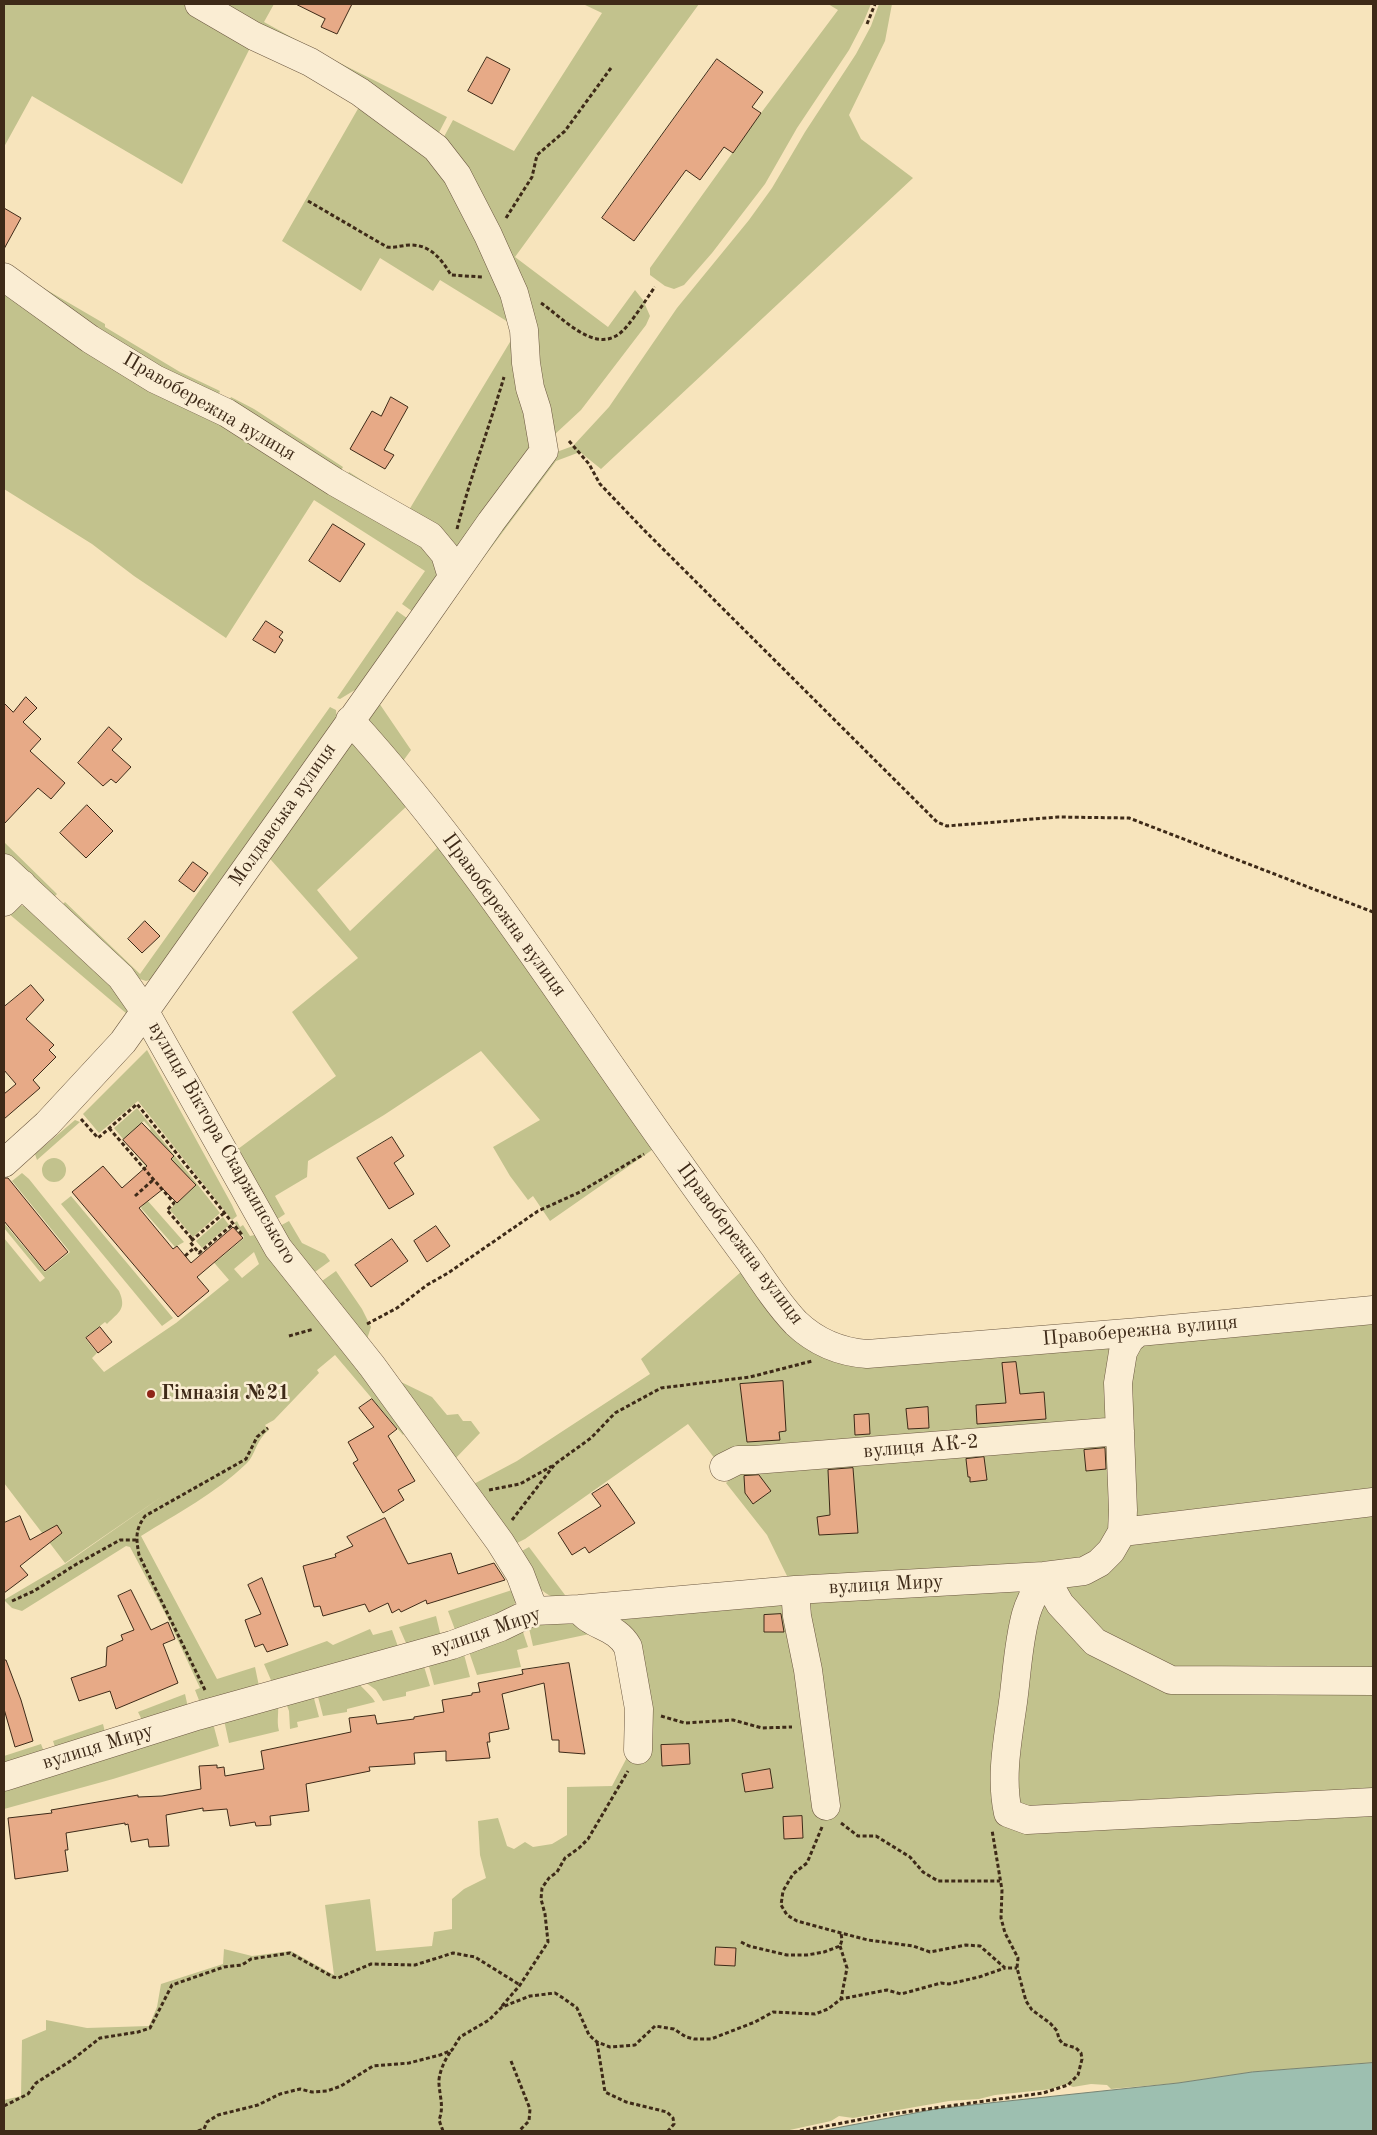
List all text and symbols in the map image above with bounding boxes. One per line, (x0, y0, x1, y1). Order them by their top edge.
street label: Правобережна вулиця (118, 348, 300, 466)
street label: Молдавська вулиця (224, 739, 342, 891)
street label: Правобережна вулиця (437, 829, 571, 1001)
street label: вулиця Віктора Скаржинського (143, 1018, 301, 1268)
street label: Правобережна вулиця (671, 1158, 809, 1330)
street label: Правобережна вулиця (1041, 1310, 1239, 1352)
place label: Гімназія №21 (161, 1382, 290, 1406)
marker: Гімназія №21 (145, 1388, 157, 1400)
street label: вулиця АК-2 (862, 1430, 980, 1464)
street label: вулиця Миру (828, 1570, 944, 1600)
street label: вулиця Миру (428, 1602, 544, 1662)
street label: вулиця Миру (40, 1719, 156, 1775)

